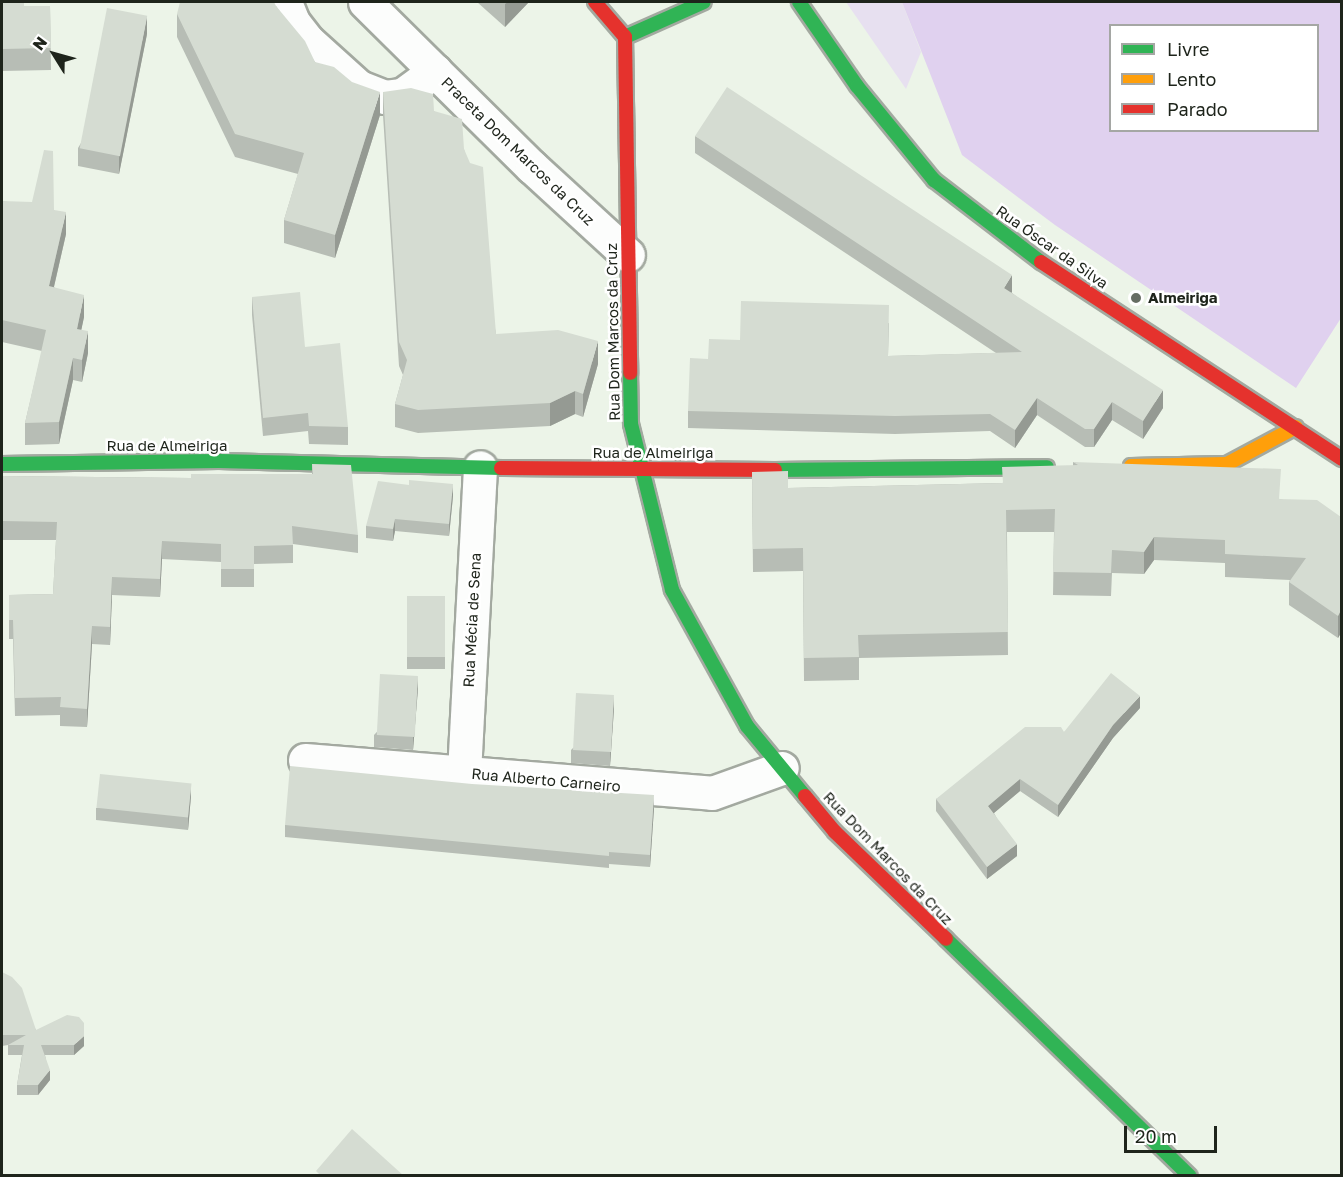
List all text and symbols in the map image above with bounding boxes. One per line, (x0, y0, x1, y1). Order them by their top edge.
north arrow (24, 24, 84, 84)
legend (1109, 24, 1319, 132)
text: N (28, 32, 51, 54)
text: Livre (1167, 38, 1209, 60)
text: Lento (1167, 68, 1216, 90)
street label: Praceta Dom Marcos da Cruz (438, 73, 598, 229)
text: Parado (1167, 98, 1228, 120)
street label: Rua Óscar da Silva (993, 202, 1111, 292)
street label: Rua Dom Marcos da Cruz (602, 243, 624, 421)
place label: Almeiriga (1148, 289, 1217, 307)
marker: Almeiriga (1129, 291, 1143, 305)
street label: Rua de Almeiriga (107, 437, 227, 455)
street label: Rua de Almeiriga (593, 444, 713, 462)
street label: Rua Mécia de Sena (459, 552, 485, 688)
street label: Rua Alberto Carneiro (471, 765, 621, 795)
street label: Rua Dom Marcos da Cruz (820, 788, 956, 928)
scale bar (1127, 1114, 1220, 1152)
text: 20 m (1135, 1125, 1177, 1147)

